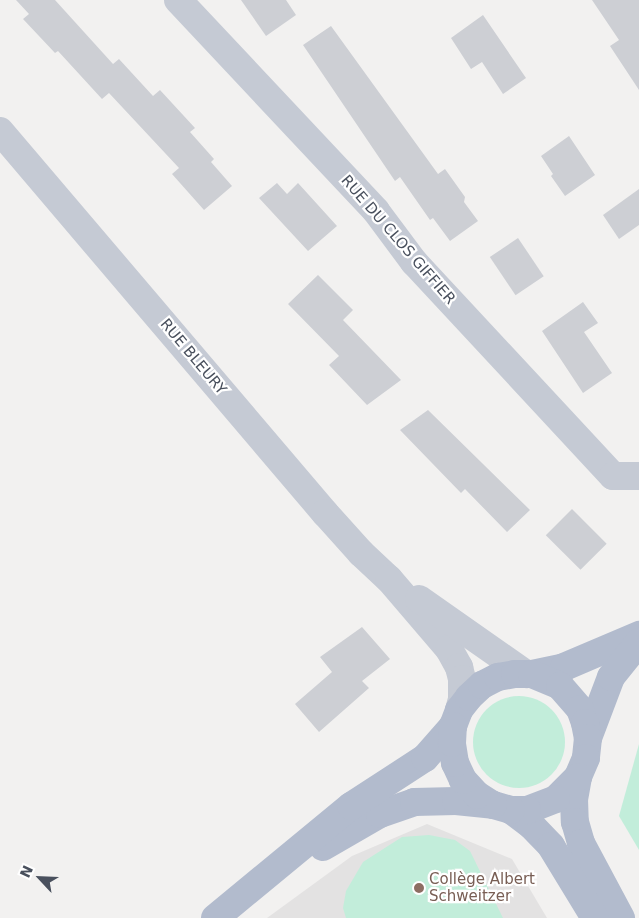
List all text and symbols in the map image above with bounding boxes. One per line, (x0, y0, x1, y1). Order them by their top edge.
street label: RUE DU CLOS GIFFIER (337, 172, 459, 308)
street label: RUE BLEURY (156, 315, 230, 399)
north arrow (15, 853, 65, 903)
text: N (17, 863, 36, 880)
place label: Collège Albert Schweitzer (429, 870, 535, 905)
marker: Collège Albert Schweitzer (413, 882, 425, 894)

